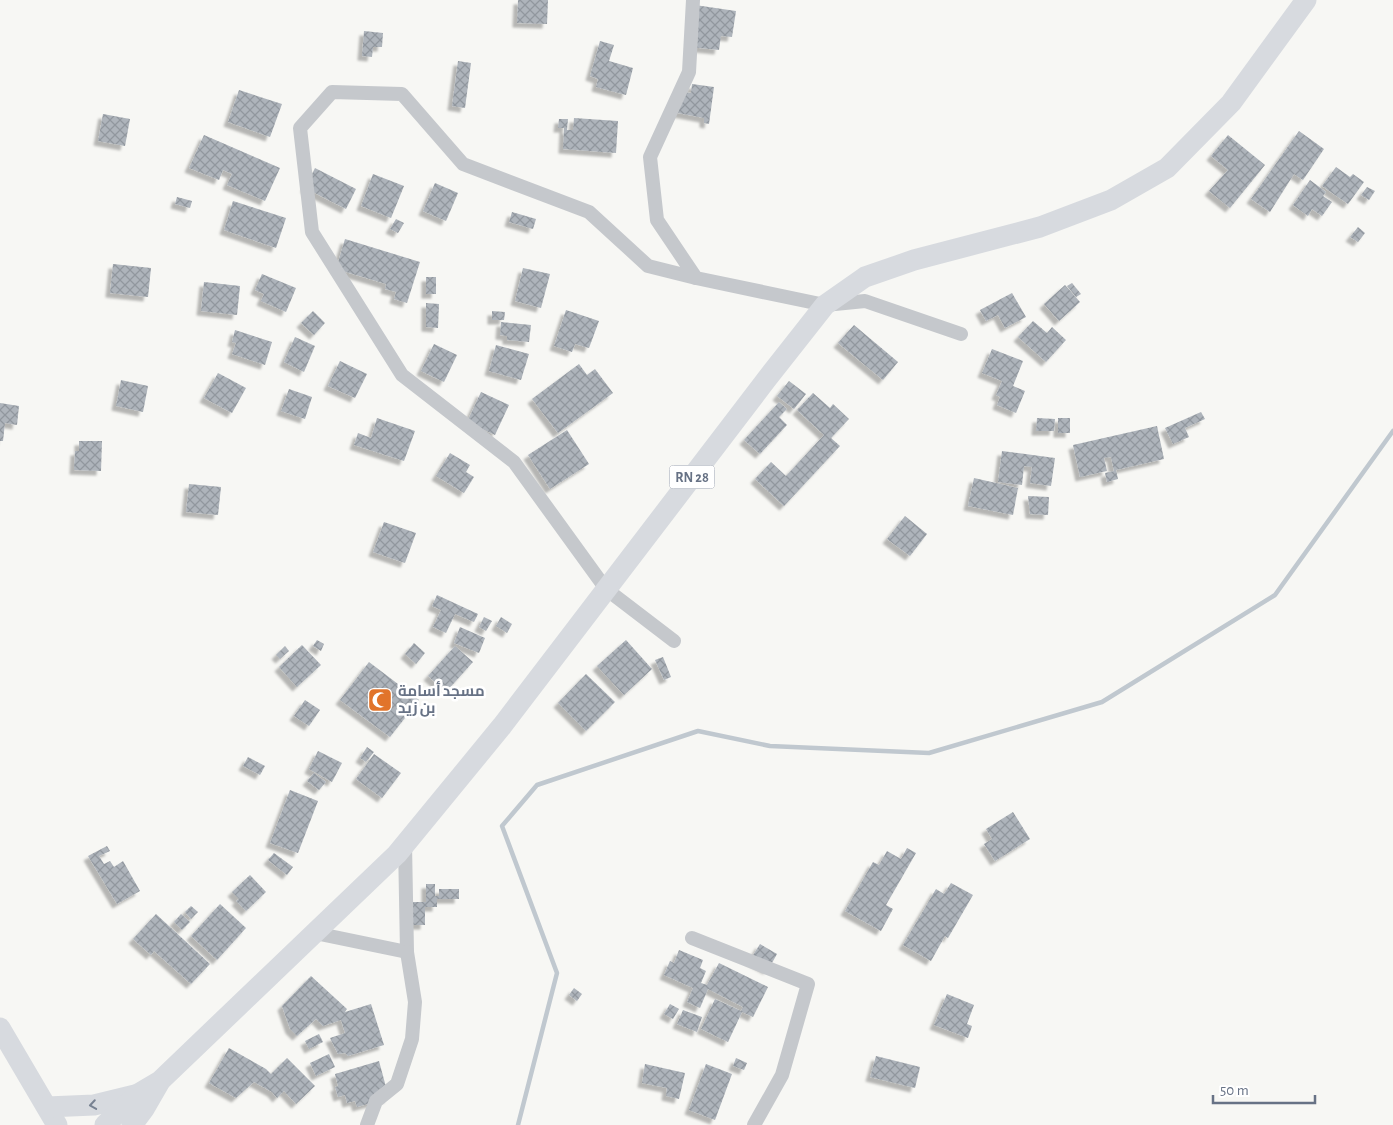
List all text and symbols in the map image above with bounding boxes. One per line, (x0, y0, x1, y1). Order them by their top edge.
road number: RN 28 (670, 466, 714, 488)
place label: مسجد أسامة بن زيد (398, 681, 485, 717)
mosque icon: مسجد أسامة بن زيد (367, 687, 393, 713)
scale bar (1213, 1072, 1316, 1104)
text: 50 m (1220, 1083, 1249, 1098)
one-way arrow (88, 1099, 97, 1109)

